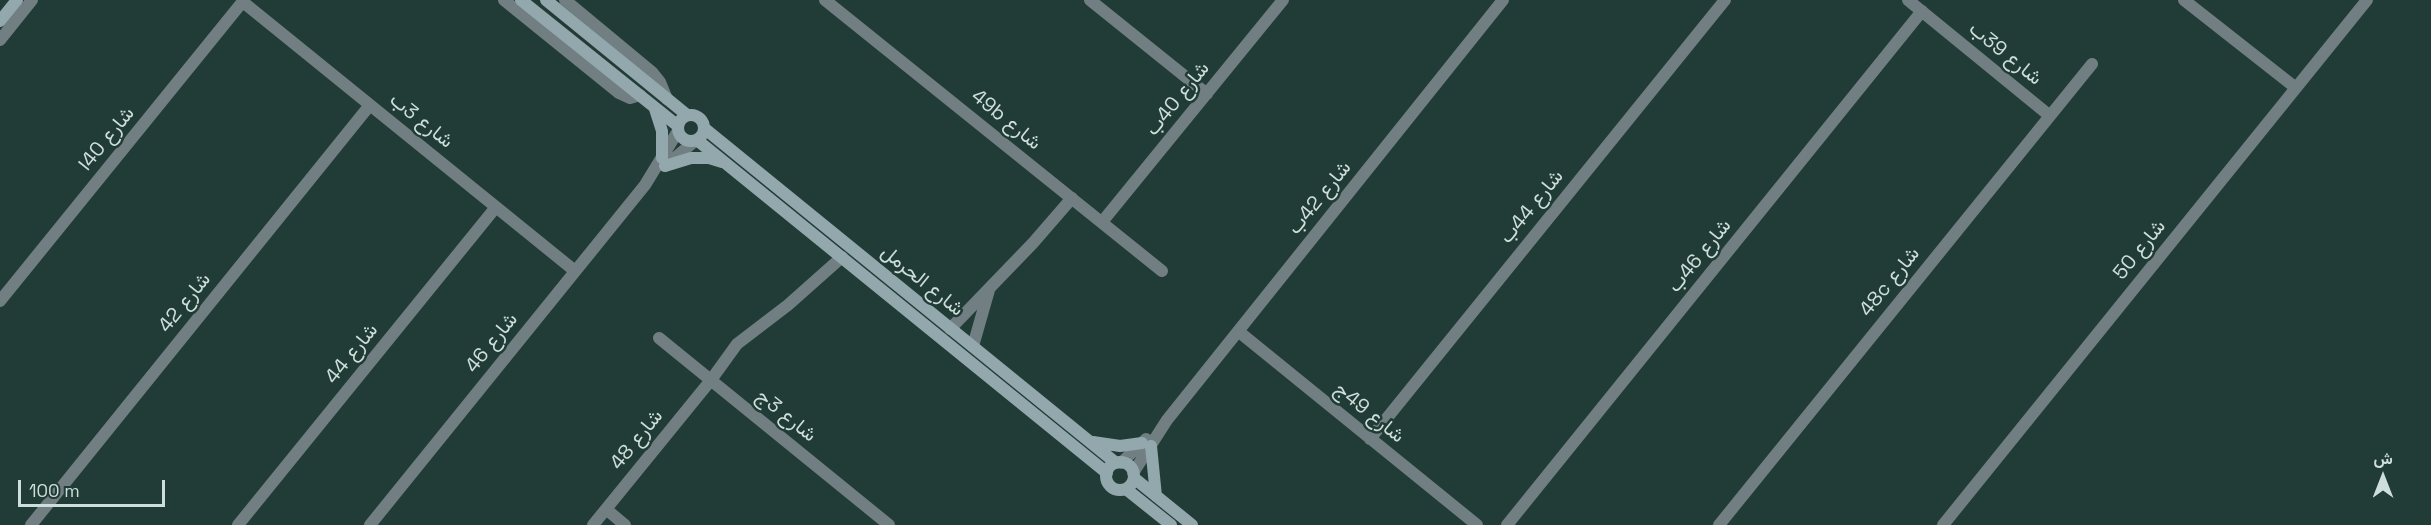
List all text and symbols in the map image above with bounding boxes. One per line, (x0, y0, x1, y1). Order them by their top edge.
street label: شارع 39ب (1964, 17, 2046, 91)
street label: شارع 40ب (1141, 57, 1215, 141)
street label: 49b شارع (966, 85, 1046, 155)
street label: شارع 3ب (384, 88, 458, 154)
street label: شارع 40ا (74, 102, 140, 176)
street label: شارع 42ب (1283, 156, 1357, 240)
street label: شارع 44ب (1495, 165, 1569, 249)
street label: شارع 46ب (1663, 214, 1737, 298)
street label: شارع 50 (2109, 215, 2171, 285)
street label: شارع الحرمل (876, 240, 968, 322)
street label: 48c شارع (1855, 242, 1925, 322)
street label: شارع 42 (154, 268, 216, 338)
street label: شارع 46 (461, 308, 523, 378)
street label: شارع 44 (321, 319, 383, 389)
street label: شارع 49ج (1329, 377, 1409, 449)
street label: شارع 3ج (751, 384, 821, 448)
street label: شارع 48 (606, 405, 668, 475)
north arrow (2353, 447, 2413, 507)
text: ش (2373, 448, 2393, 469)
scale bar (21, 468, 168, 506)
text: 100 m (29, 479, 80, 502)

